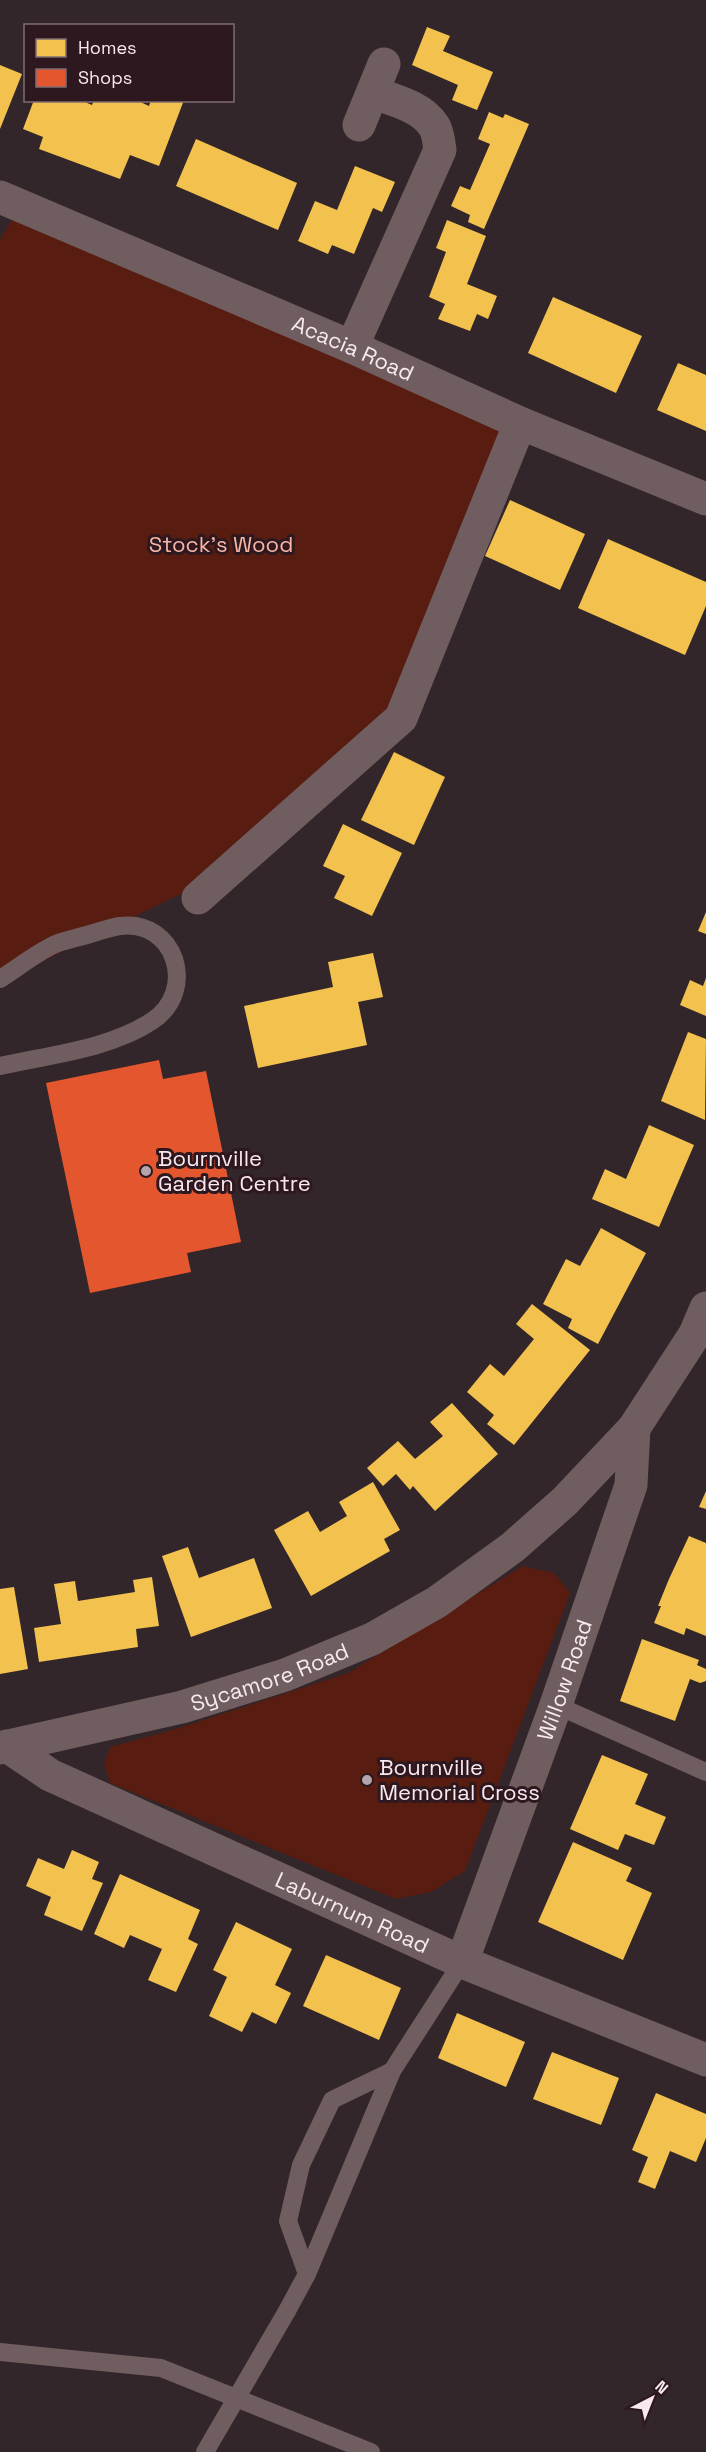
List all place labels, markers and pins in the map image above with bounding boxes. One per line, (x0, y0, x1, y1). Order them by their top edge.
place label: Bournville Garden Centre (158, 1144, 311, 1197)
marker: Bournville Garden Centre (139, 1164, 153, 1178)
place label: Bournville Memorial Cross (379, 1753, 540, 1806)
marker: Bournville Memorial Cross (360, 1773, 374, 1787)

